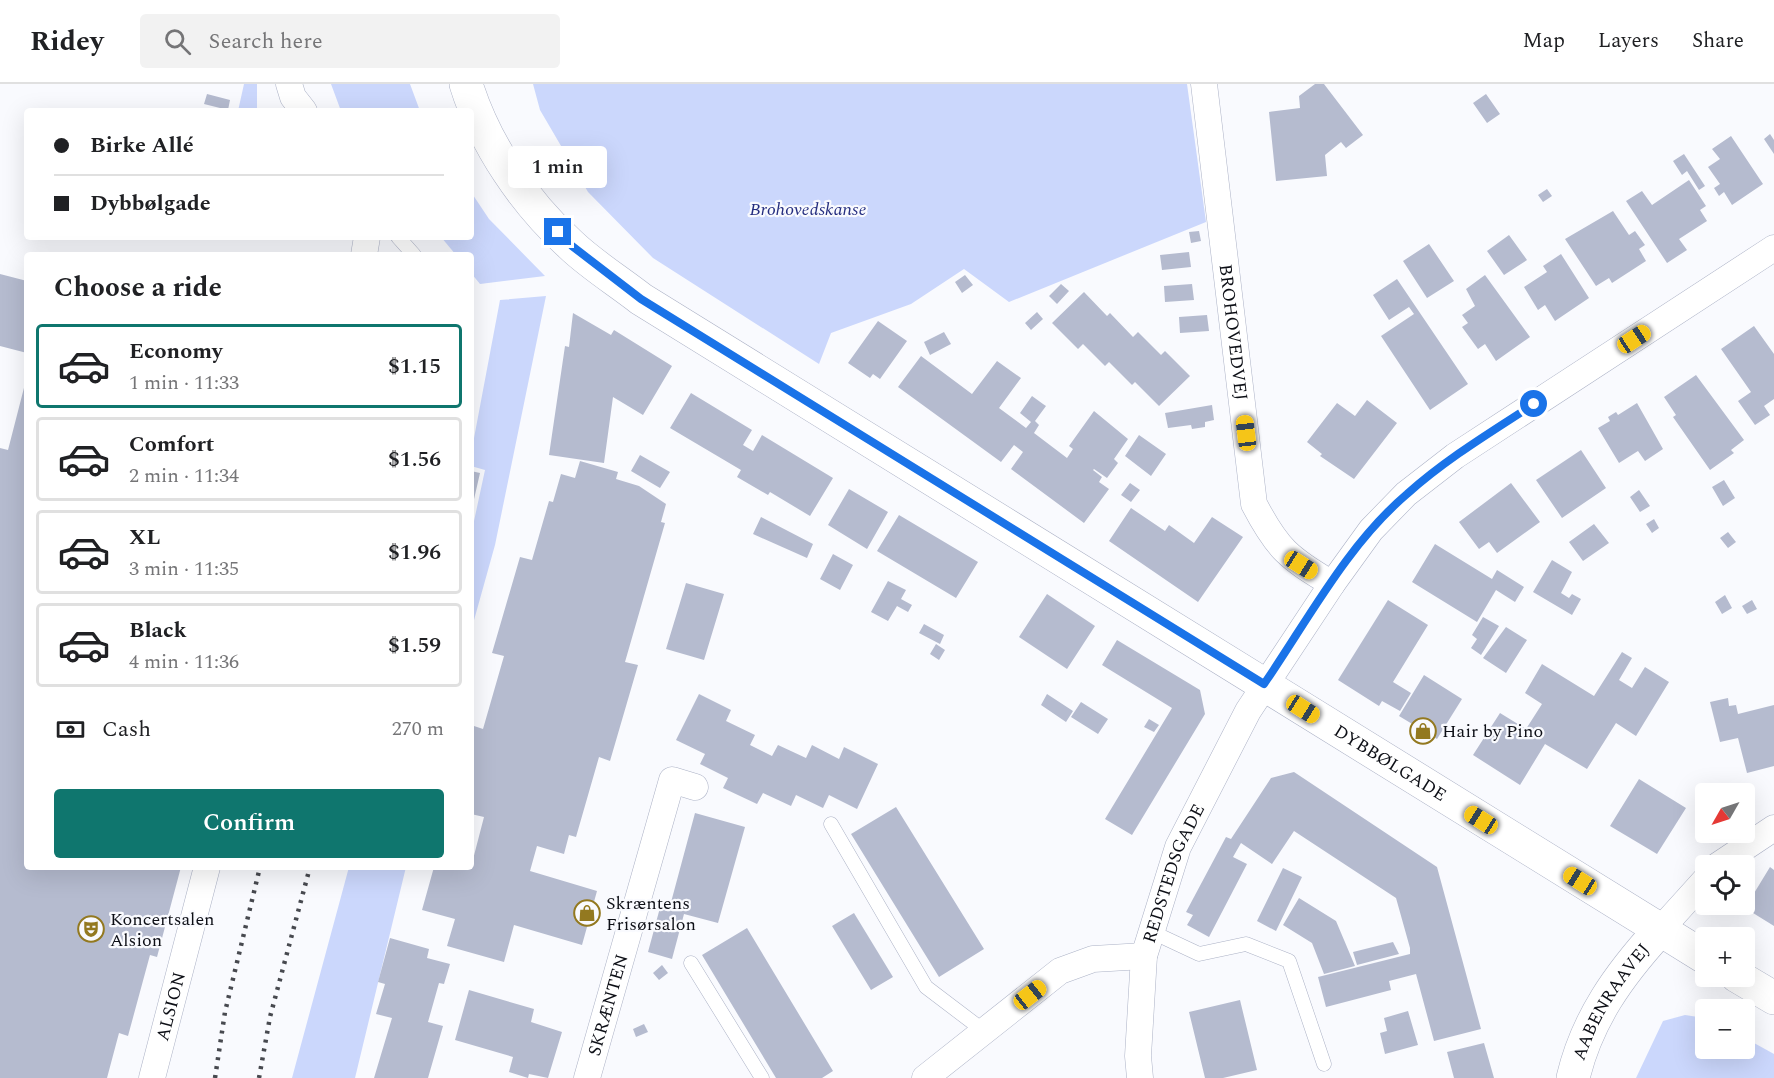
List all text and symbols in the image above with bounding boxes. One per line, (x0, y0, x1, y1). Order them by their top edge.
search box (140, 14, 560, 68)
text: Ridey (30, 20, 104, 63)
icon: search (161, 25, 194, 58)
text: Search here (209, 25, 323, 58)
text: Map (1523, 25, 1565, 57)
text: Layers (1598, 25, 1659, 57)
text: Share (1692, 25, 1744, 57)
text: Birke Allé (90, 129, 194, 162)
callout: 1 min (508, 145, 608, 187)
text: 1 min (532, 152, 583, 182)
text: Dybbølgade (90, 187, 211, 220)
park label: Brohovedskanse (750, 196, 866, 223)
route end (544, 218, 571, 245)
street label: BROHOVEDVEJ (1212, 262, 1255, 402)
text: Choose a ride (54, 267, 222, 309)
car (1614, 322, 1654, 356)
text: Economy (129, 335, 222, 368)
icon: car (57, 339, 111, 393)
text: $1.15 (388, 350, 441, 383)
text: 1 min · 11:33 (129, 368, 239, 398)
route start (1520, 390, 1547, 417)
car (1235, 414, 1257, 452)
text: Comfort (129, 428, 214, 461)
icon: car (57, 432, 111, 486)
text: $1.56 (388, 443, 441, 476)
text: 2 min · 11:34 (129, 461, 239, 491)
text: XL (129, 521, 160, 554)
icon: car (57, 525, 111, 579)
text: $1.96 (388, 536, 441, 569)
car (1281, 548, 1321, 582)
text: 3 min · 11:35 (129, 554, 239, 584)
text: Black (129, 614, 187, 647)
icon: car (57, 618, 111, 672)
text: $1.59 (388, 629, 441, 662)
text: 4 min · 11:36 (129, 647, 239, 677)
car (1283, 692, 1323, 726)
icon: cash (54, 713, 87, 746)
text: Cash (102, 713, 151, 746)
text: 270 m (392, 714, 444, 744)
shop icon: Hair by Pino (1408, 716, 1438, 746)
street label: DYBBØLGADE (1328, 718, 1452, 808)
place label: Hair by Pino (1442, 718, 1543, 745)
north arrow (1695, 783, 1755, 843)
map controls (1695, 783, 1755, 1059)
button: Confirm (54, 789, 444, 858)
street label: REDSTEDSGADE (1136, 799, 1212, 947)
car (1461, 803, 1501, 837)
button: locate (1695, 855, 1755, 915)
car (1560, 864, 1600, 898)
place label: Skræntens Frisørsalon (606, 890, 696, 938)
shop icon: Skræntens Frisørsalon (572, 898, 602, 928)
place label: Koncertsalen Alsion (110, 906, 215, 954)
theatre icon: Koncertsalen Alsion (76, 914, 106, 944)
button: + (1695, 927, 1755, 987)
street label: AABENRAAVEJ (1566, 937, 1657, 1064)
street label: SKRÆNTEN (581, 951, 636, 1059)
street label: ALSION (149, 969, 193, 1044)
car (1010, 977, 1050, 1013)
button: − (1695, 999, 1755, 1059)

